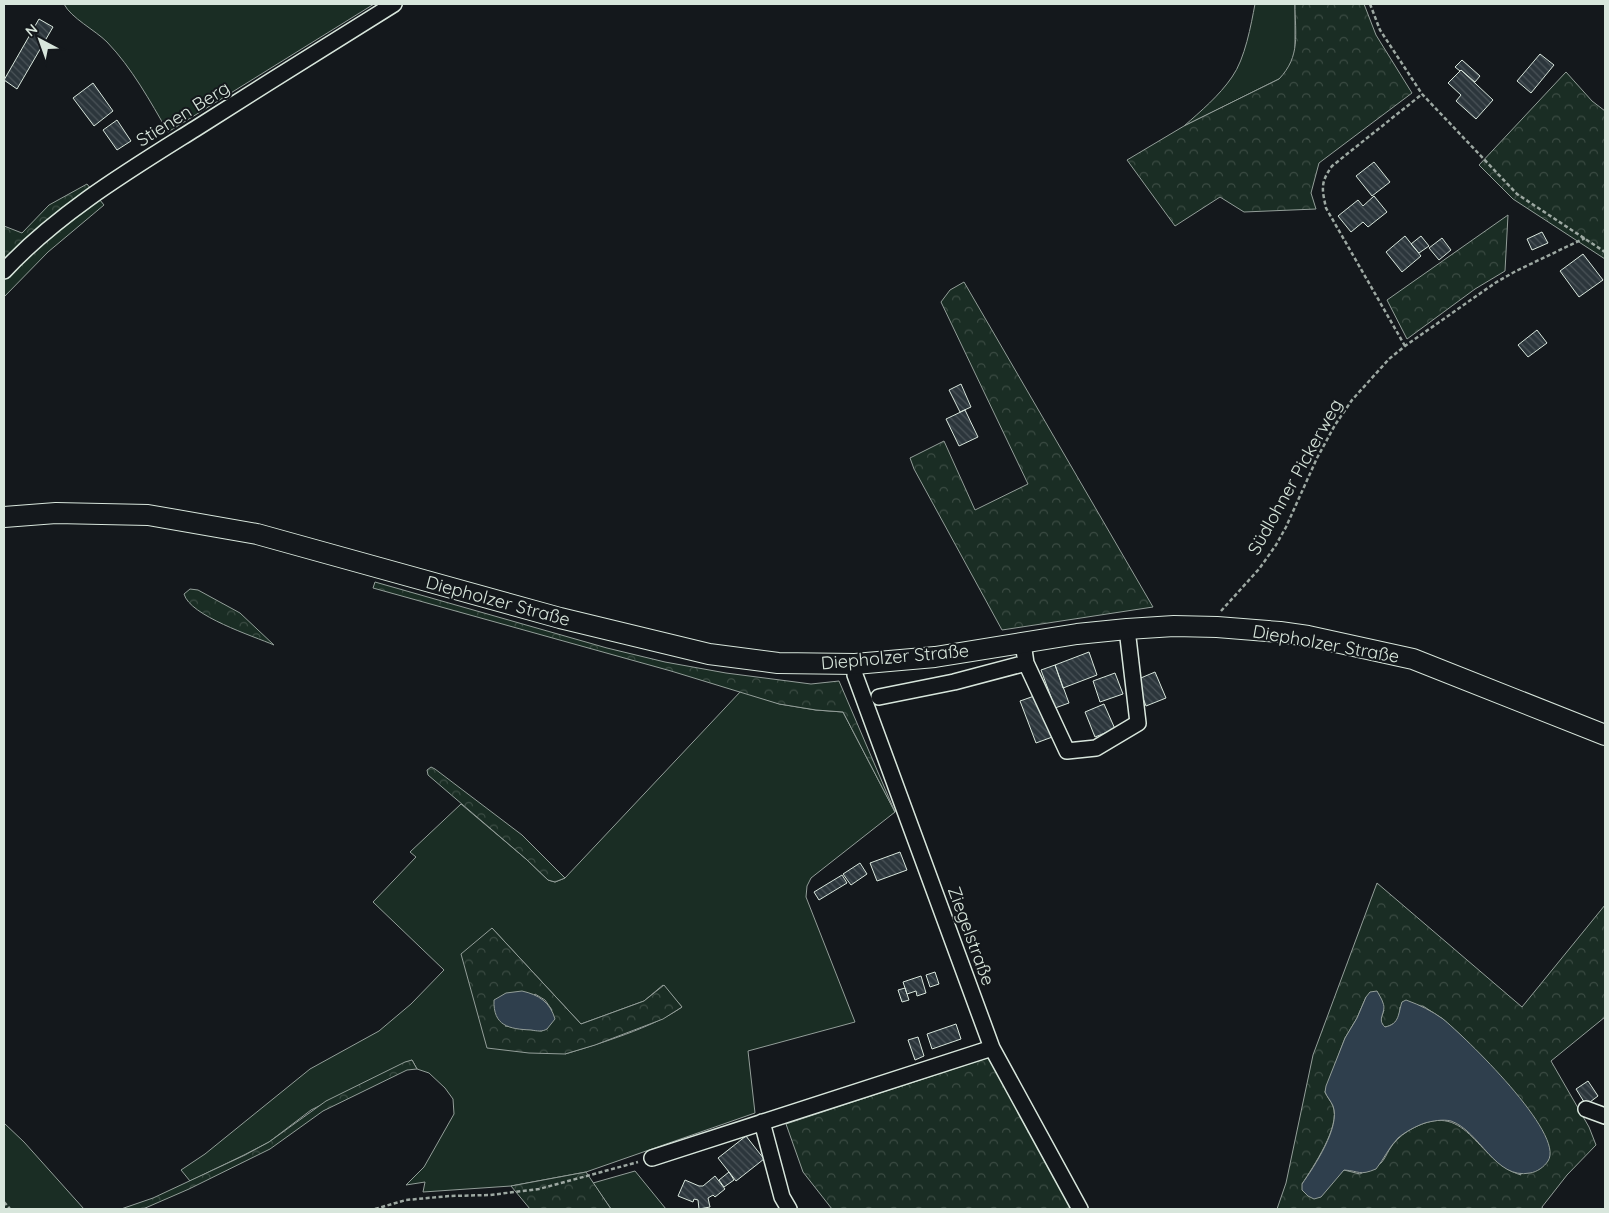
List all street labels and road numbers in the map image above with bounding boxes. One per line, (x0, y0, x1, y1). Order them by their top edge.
street label: Stienen Berg (132, 76, 234, 151)
street label: Südlohner Pickerweg (1242, 395, 1347, 559)
street label: Diepholzer Straße (423, 570, 573, 631)
street label: Diepholzer Straße (1251, 619, 1401, 668)
street label: Diepholzer Straße (820, 639, 970, 674)
street label: Ziegelstraße (943, 883, 1000, 989)

